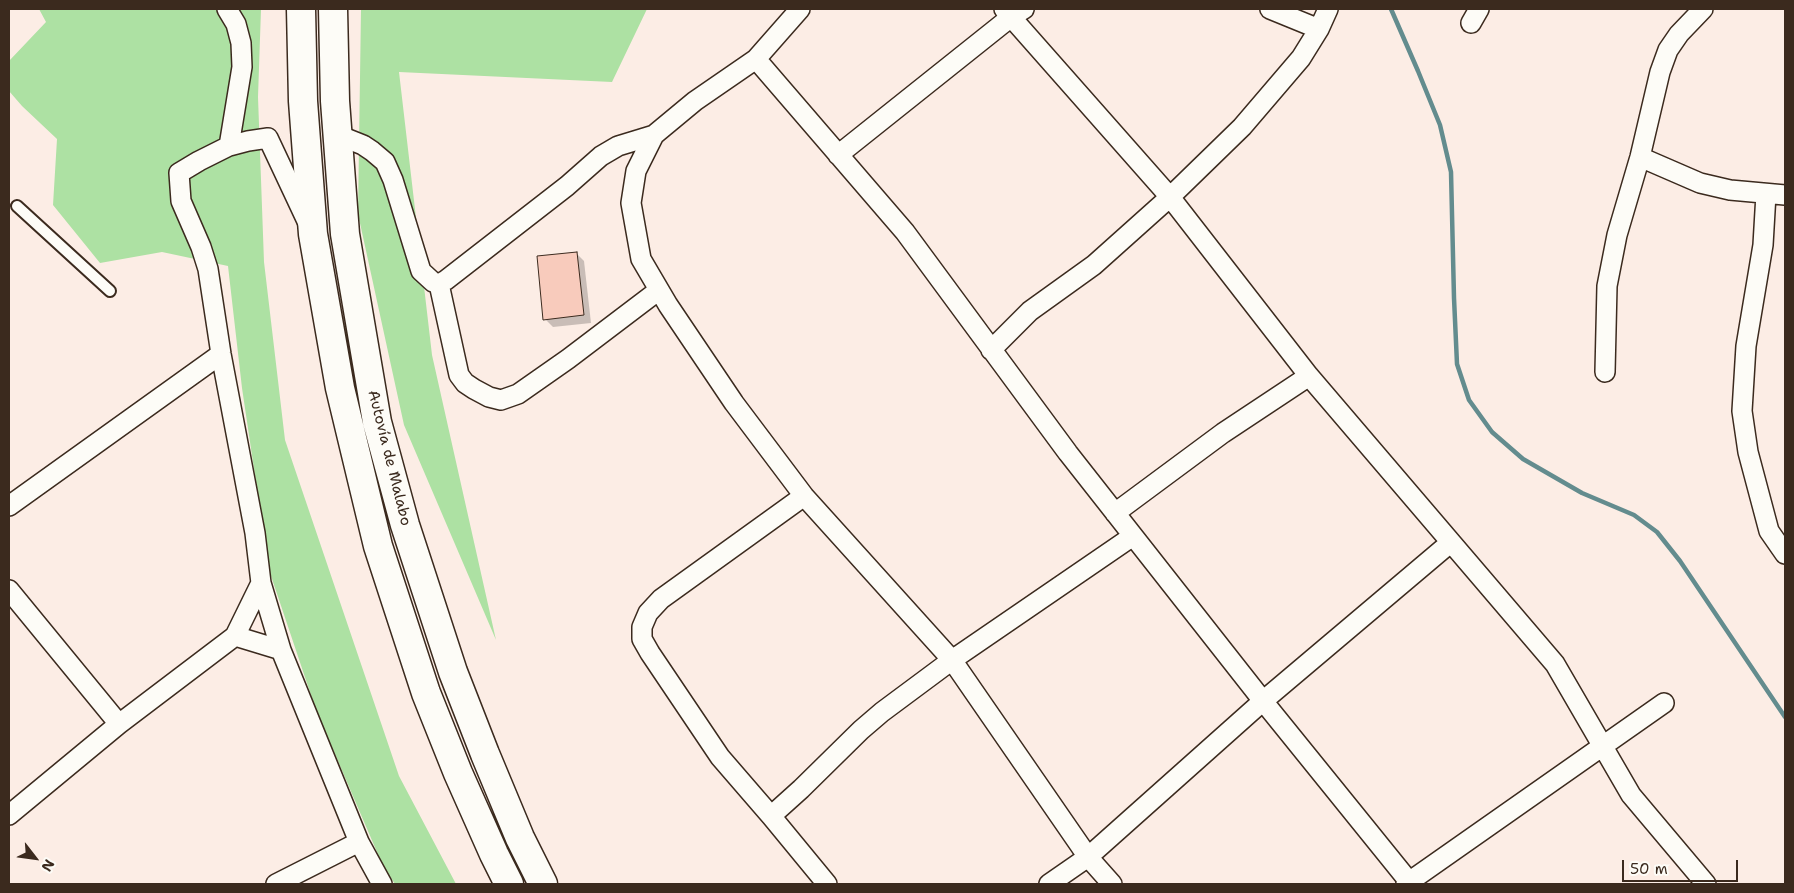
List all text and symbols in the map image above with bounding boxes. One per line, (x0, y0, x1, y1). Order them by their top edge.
street label: Autovía de Malabo (363, 388, 415, 528)
north arrow (10, 833, 60, 883)
scale bar (1624, 850, 1740, 882)
text: N (37, 856, 59, 875)
text: 50 m (1630, 859, 1668, 879)

